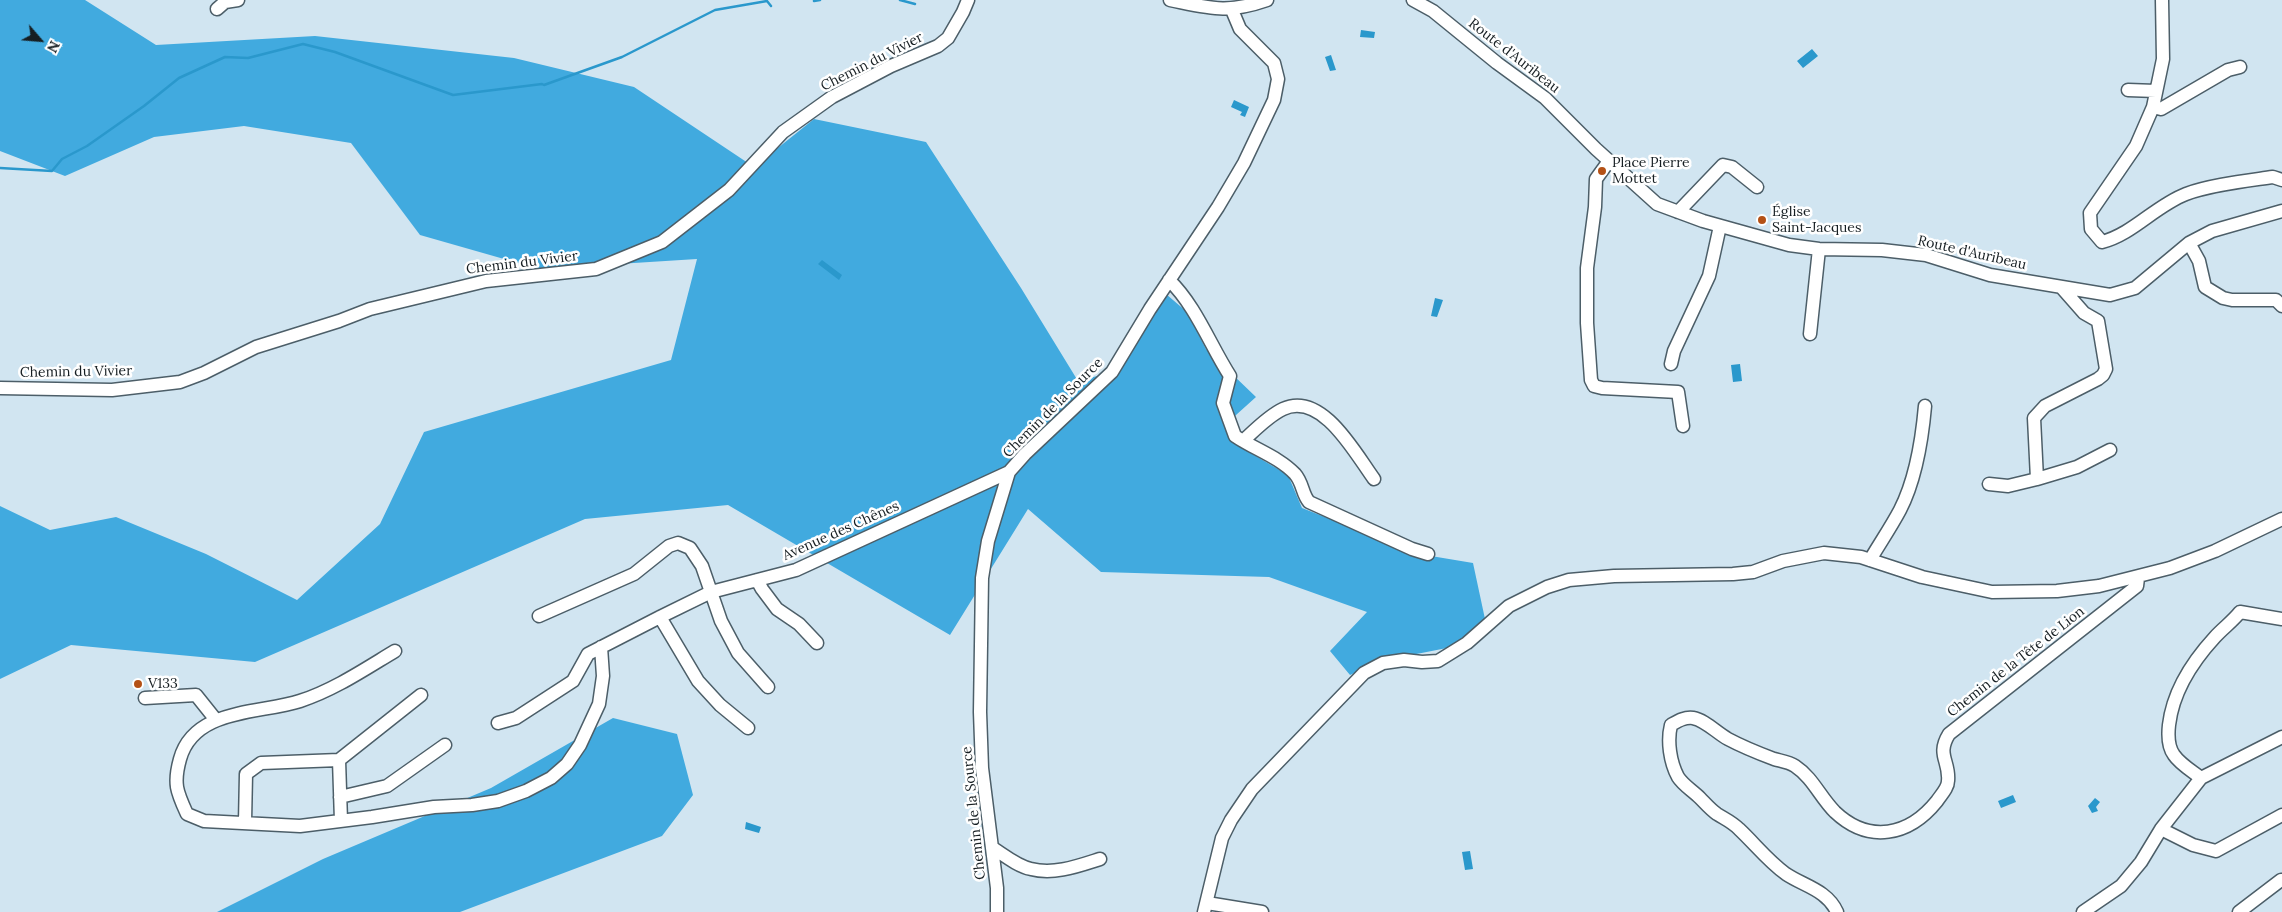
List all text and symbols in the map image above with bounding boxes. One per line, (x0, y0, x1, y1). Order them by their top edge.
north arrow (15, 15, 65, 65)
street label: Route d'Auribeau (1465, 15, 1563, 97)
street label: Chemin du Vivier (818, 29, 926, 95)
text: N (43, 38, 64, 56)
place label: Place Pierre Mottet (1612, 155, 1690, 188)
marker: Place Pierre Mottet (1596, 165, 1608, 177)
place label: Église Saint-Jacques (1772, 204, 1861, 236)
marker: Église Saint-Jacques (1756, 214, 1768, 226)
street label: Route d'Auribeau (1916, 232, 2028, 274)
street label: Chemin du Vivier (465, 248, 579, 278)
street label: Chemin de la Source (1000, 355, 1106, 461)
street label: Chemin du Vivier (20, 363, 132, 381)
street label: Avenue des Chênes (780, 498, 902, 564)
street label: Chemin de la Tête de Lion (1944, 603, 2088, 721)
place label: V133 (148, 676, 178, 692)
marker: V133 (132, 678, 144, 690)
street label: Chemin de la Source (959, 745, 989, 881)

